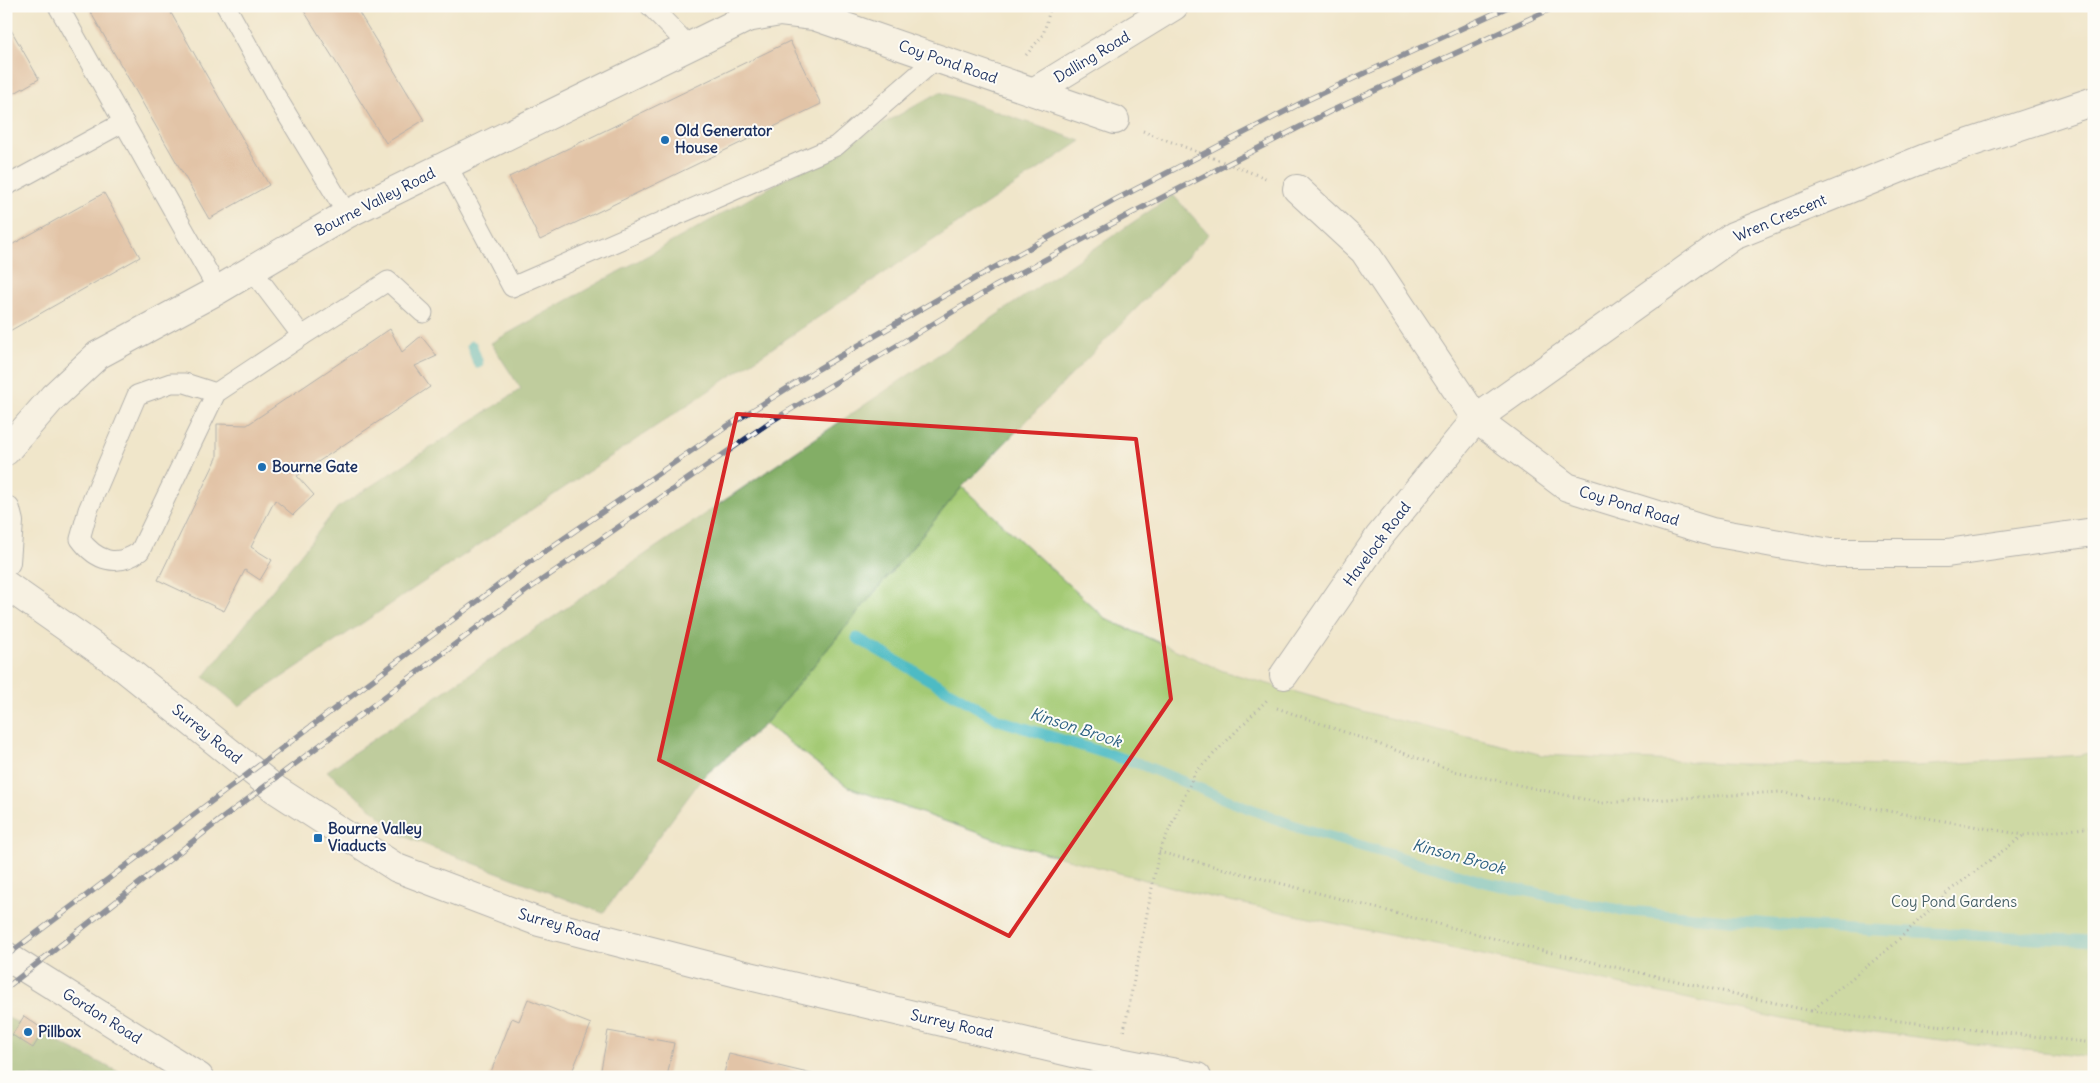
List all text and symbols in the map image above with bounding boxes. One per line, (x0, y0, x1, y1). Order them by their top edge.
street label: Dalling Road (1050, 26, 1133, 87)
street label: Coy Pond Road (896, 36, 1000, 87)
place label: Old Generator House (675, 121, 773, 157)
marker: Old Generator House (659, 134, 671, 146)
street label: Bourne Valley Road (311, 163, 438, 240)
street label: Wren Crescent (1731, 190, 1829, 246)
place label: Bourne Gate (272, 457, 358, 476)
marker: Bourne Gate (256, 461, 268, 473)
street label: Coy Pond Road (1577, 481, 1682, 530)
street label: Havelock Road (1339, 498, 1415, 590)
street label: Surrey Road (169, 700, 246, 768)
water label: Kinson Brook (1028, 703, 1126, 752)
place label: Bourne Valley Viaducts (328, 819, 422, 855)
marker: Bourne Valley Viaducts (312, 832, 324, 844)
water label: Kinson Brook (1410, 834, 1509, 878)
park label: Coy Pond Gardens (1891, 892, 2017, 911)
street label: Surrey Road (516, 904, 602, 945)
street label: Gordon Road (59, 984, 146, 1048)
street label: Surrey Road (909, 1005, 995, 1042)
place label: Pillbox (38, 1022, 82, 1041)
marker: Pillbox (22, 1026, 34, 1038)

